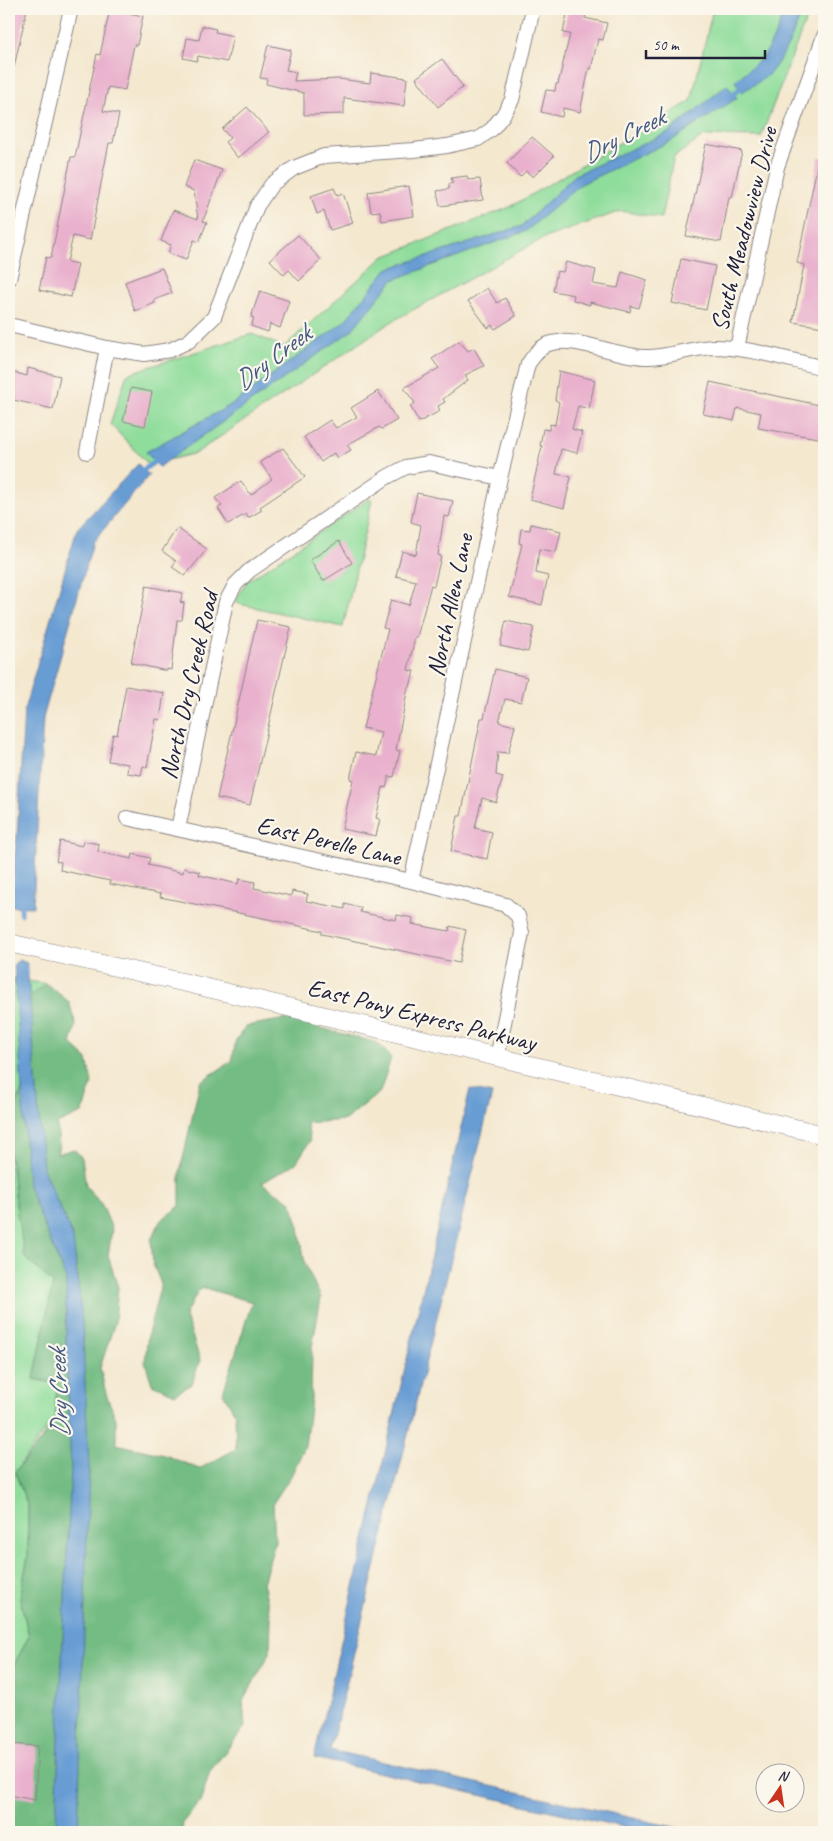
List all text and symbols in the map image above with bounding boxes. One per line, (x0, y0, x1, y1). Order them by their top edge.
scale bar (646, 28, 764, 60)
text: 50 m (653, 36, 680, 55)
water label: Dry Creek (576, 99, 674, 170)
street label: South Meadowview Drive (703, 122, 785, 335)
water label: Dry Creek (227, 315, 321, 397)
street label: North Allen Lane (419, 529, 481, 679)
street label: North Dry Creek Road (152, 584, 227, 782)
street label: East Perelle Lane (254, 809, 406, 873)
street label: East Pony Express Parkway (304, 971, 542, 1059)
water label: Dry Creek (40, 1344, 77, 1438)
north arrow (756, 1764, 806, 1814)
text: N (777, 1767, 791, 1786)

